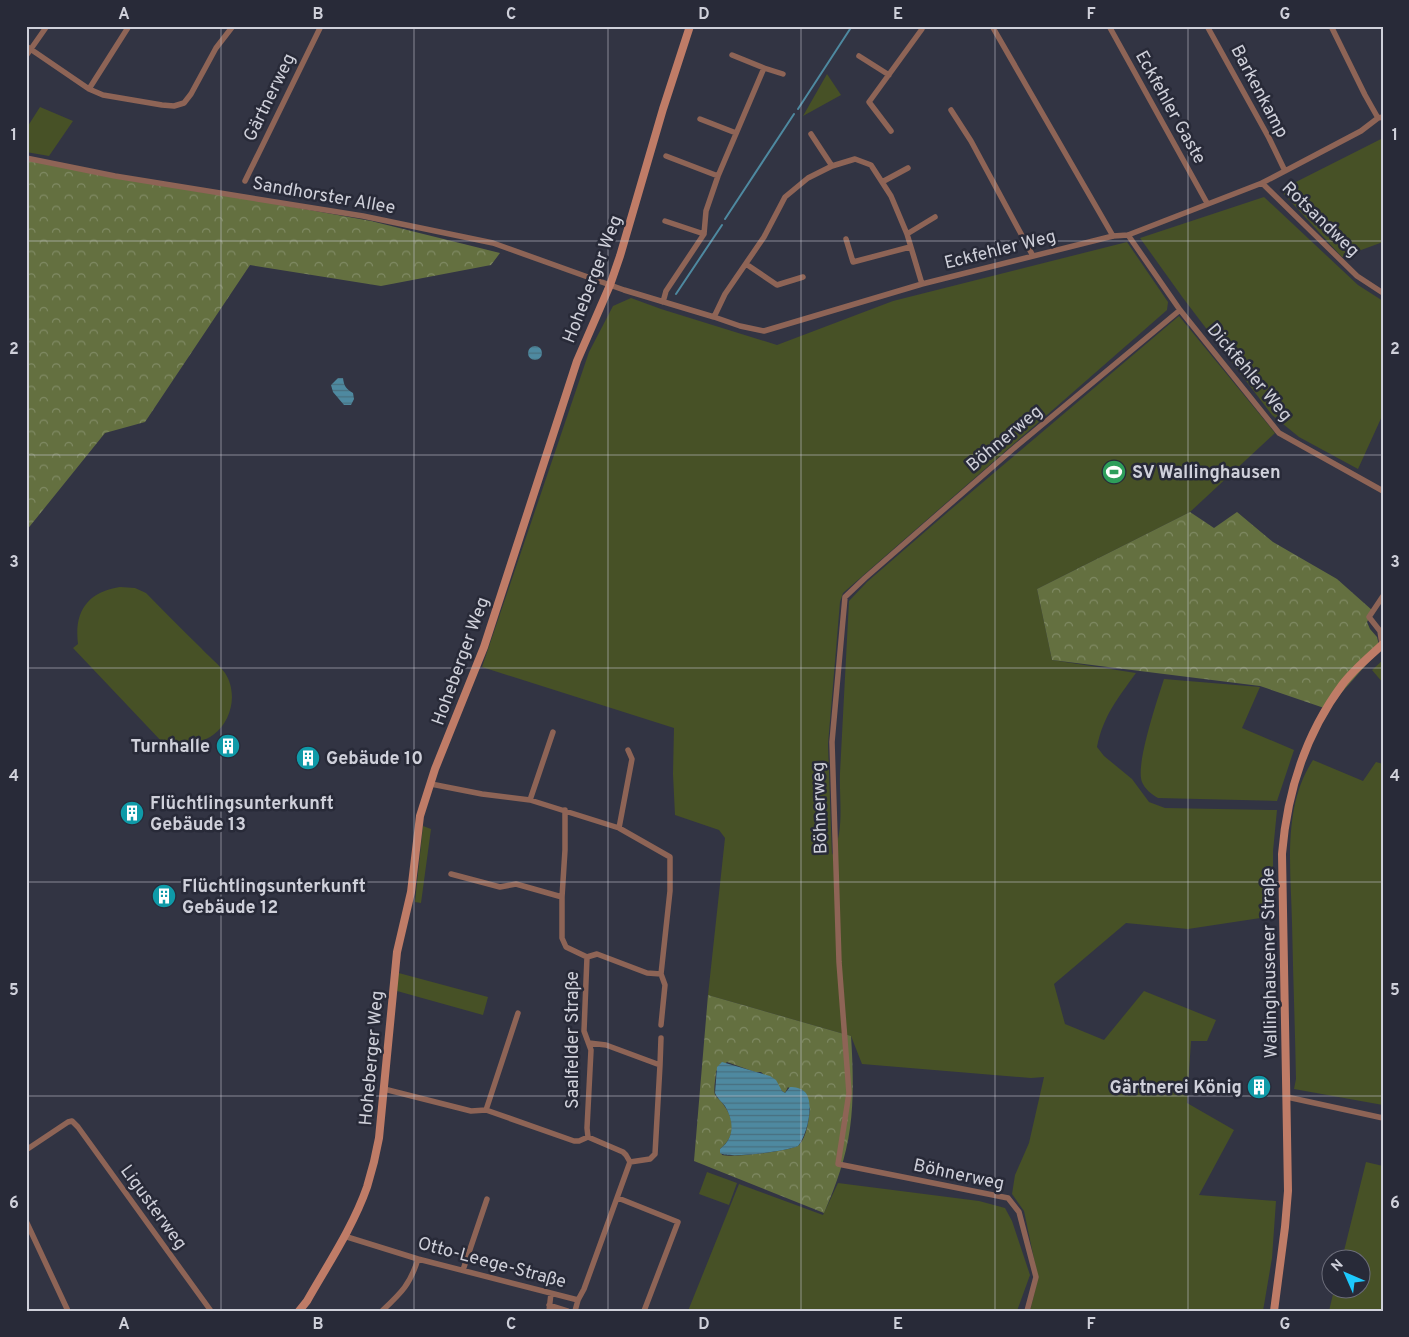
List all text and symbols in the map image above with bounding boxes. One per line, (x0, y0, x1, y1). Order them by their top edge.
text: A (118, 5, 130, 25)
text: B (312, 5, 324, 25)
text: C (506, 5, 516, 25)
text: D (698, 5, 710, 25)
text: E (893, 5, 903, 25)
text: F (1086, 5, 1096, 25)
text: G (1280, 5, 1290, 25)
street label: Barkenkamp (1225, 41, 1293, 142)
street label: Eckfehler Gaste (1129, 47, 1210, 168)
street label: Gärtnerweg (239, 50, 302, 146)
text: 1 (11, 126, 17, 146)
text: 1 (1392, 126, 1398, 146)
street label: Sandhorster Allee (250, 173, 397, 220)
street label: Rotsandweg (1276, 177, 1364, 263)
street label: Hoheberger Weg (558, 212, 628, 347)
street label: Eckfehler Weg (942, 225, 1059, 275)
street label: Dickfehler Weg (1201, 319, 1297, 427)
text: 2 (9, 340, 19, 360)
text: 2 (1390, 340, 1400, 360)
street label: Böhnerweg (962, 401, 1048, 478)
sports icon: SV Wallinghausen (1101, 459, 1127, 485)
place label: SV Wallinghausen (1132, 462, 1281, 485)
text: 3 (9, 553, 19, 573)
text: 3 (1390, 553, 1400, 573)
street label: Hoheberger Weg (427, 594, 495, 729)
building icon: Turnhalle (215, 733, 241, 759)
place label: Turnhalle (131, 736, 210, 759)
building icon: Gebäude 10 (295, 745, 321, 771)
place label: Gebäude 10 (326, 748, 423, 771)
street label: Böhnerweg (807, 761, 834, 855)
text: 4 (9, 767, 19, 787)
text: 4 (1390, 767, 1400, 787)
place label: Flüchtlingsunterkunft Gebäude 13 (150, 793, 334, 837)
building icon: Flüchtlingsunterkunft Gebäude 13 (119, 800, 145, 826)
street label: Wallinghausener Straße (1257, 868, 1284, 1058)
place label: Flüchtlingsunterkunft Gebäude 12 (182, 876, 366, 920)
building icon: Flüchtlingsunterkunft Gebäude 12 (151, 883, 177, 909)
street label: Saalfelder Straße (562, 971, 585, 1109)
text: 5 (9, 981, 19, 1001)
text: 5 (1390, 981, 1400, 1001)
street label: Hoheberger Weg (355, 990, 390, 1127)
building icon: Gärtnerei König (1246, 1074, 1272, 1100)
place label: Gärtnerei König (1110, 1077, 1242, 1100)
street label: Böhnerweg (911, 1155, 1006, 1196)
street label: Ligusterweg (114, 1161, 191, 1255)
text: 6 (9, 1194, 19, 1214)
text: 6 (1390, 1194, 1400, 1214)
street label: Otto-Leege-Straße (415, 1233, 568, 1294)
north arrow (1322, 1250, 1372, 1300)
text: N (1328, 1256, 1347, 1275)
text: A (118, 1315, 130, 1335)
text: B (312, 1315, 324, 1335)
text: C (506, 1315, 516, 1335)
text: D (698, 1315, 710, 1335)
text: E (893, 1315, 903, 1335)
text: F (1086, 1315, 1096, 1335)
text: G (1280, 1315, 1290, 1335)

